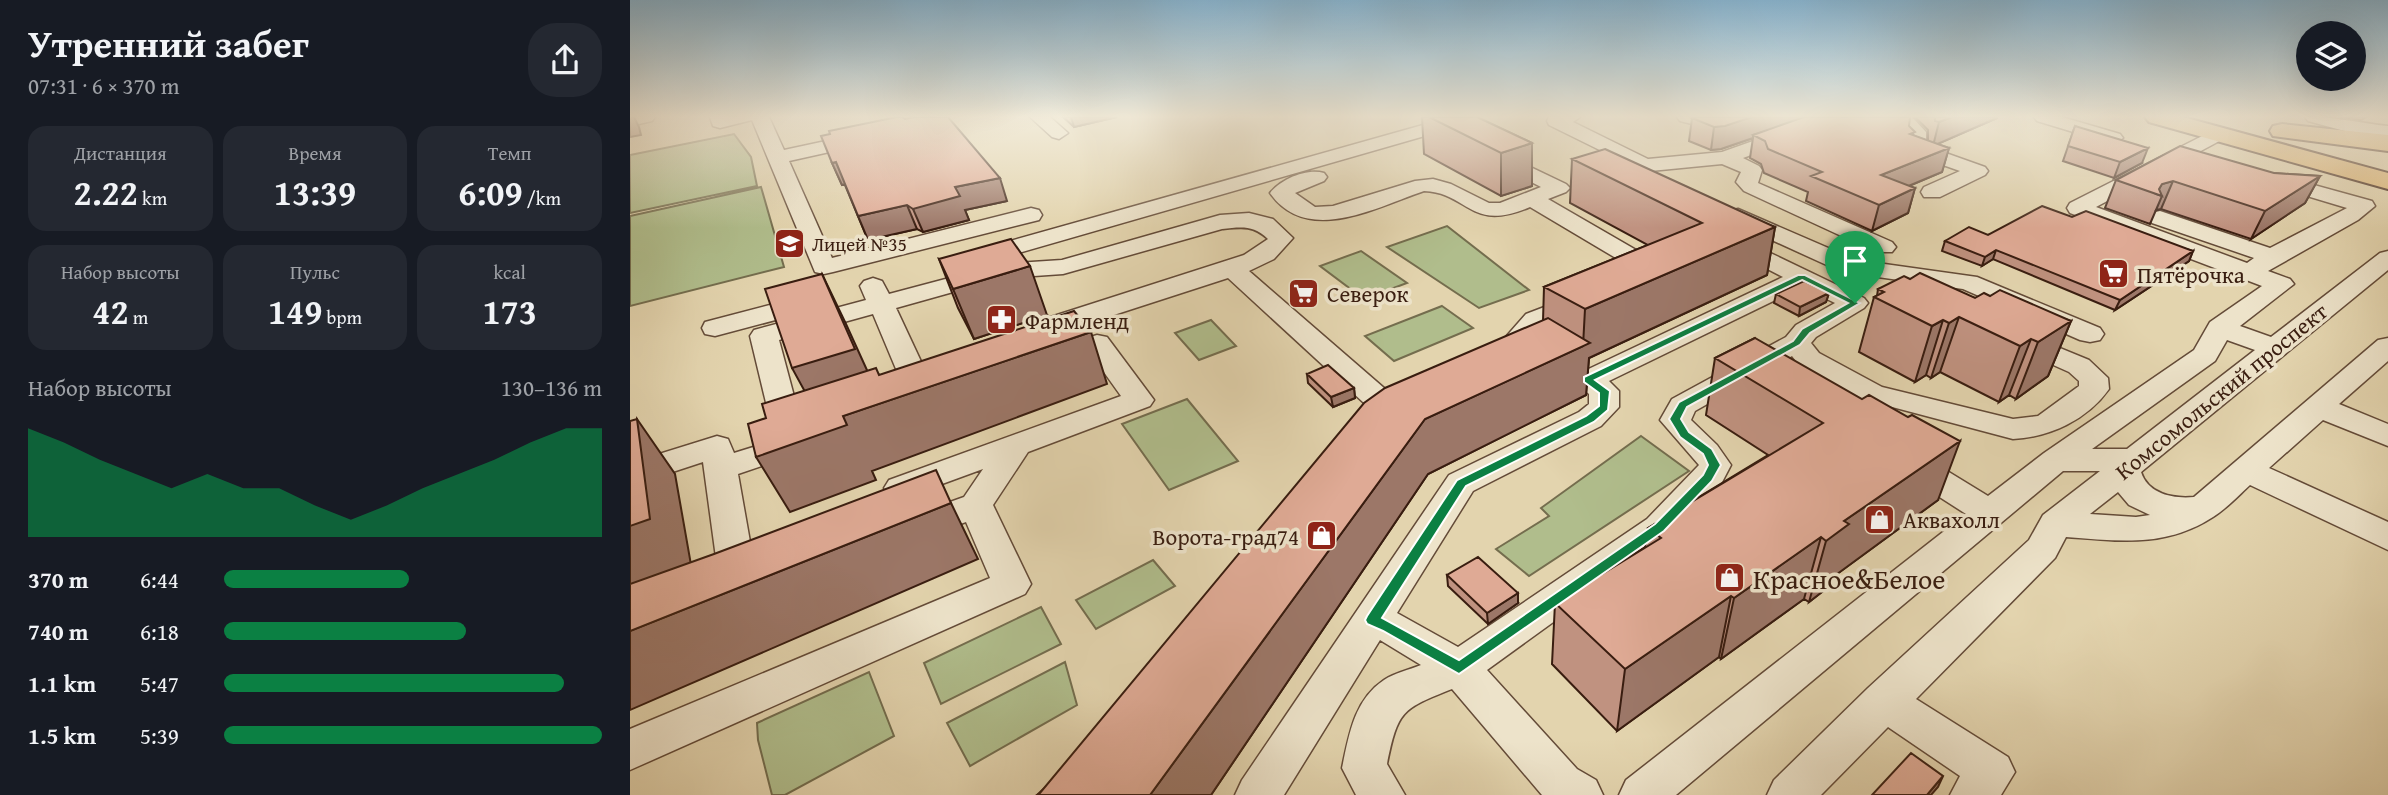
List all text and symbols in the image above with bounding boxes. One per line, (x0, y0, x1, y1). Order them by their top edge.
text: Утренний забег (28, 15, 309, 71)
map controls (2296, 21, 2366, 91)
button: layers (2296, 21, 2366, 91)
button: share (528, 23, 602, 97)
text: 07:31 · 6 × 370 m (28, 69, 180, 102)
text: Дистанция (74, 139, 167, 167)
text: Время (288, 139, 342, 167)
text: Темп (488, 139, 532, 167)
text: 2.22 (74, 167, 138, 218)
text: 13:39 (274, 167, 356, 218)
text: 6:09 (458, 167, 523, 218)
text: km (138, 184, 167, 212)
text: /km (523, 184, 561, 212)
school or university icon: Лицей №35 (772, 227, 806, 261)
place label: Лицей №35 (812, 230, 907, 258)
pin (1825, 231, 1885, 303)
icon: arrive (1836, 242, 1874, 280)
supermarket icon: Пятёрочка (2097, 257, 2131, 291)
text: Набор высоты (61, 258, 180, 286)
text: Пульс (290, 258, 340, 286)
text: kcal (493, 258, 526, 286)
place label: Пятёрочка (2137, 258, 2245, 291)
supermarket icon: Северок (1287, 276, 1321, 310)
place label: Северок (1327, 277, 1409, 310)
text: 42 (92, 286, 129, 337)
text: 149 (268, 286, 322, 337)
text: 173 (482, 286, 537, 337)
street label: Комсомольский проспект (2108, 295, 2334, 487)
text: m (129, 303, 148, 331)
text: bpm (322, 303, 362, 331)
pharmacy icon: Фармленд (985, 303, 1019, 337)
place label: Фармленд (1025, 304, 1130, 337)
text: Набор высоты (28, 371, 172, 404)
text: 130–136 m (501, 371, 602, 404)
shop icon: Аквахолл (1863, 502, 1897, 536)
place label: Аквахолл (1903, 503, 2000, 536)
shop icon: Ворота-град74 (1305, 519, 1339, 553)
place label: Ворота-град74 (1152, 520, 1299, 553)
place label: Красное&Белое (1753, 558, 1946, 599)
shop icon: Красное&Белое (1713, 561, 1747, 595)
text: 370 m (28, 563, 89, 596)
text: 6:44 (140, 563, 179, 596)
text: 740 m (28, 615, 89, 648)
text: 6:18 (140, 615, 179, 648)
text: 1.1 km (28, 667, 96, 700)
text: 5:47 (140, 667, 179, 700)
text: 1.5 km (28, 719, 96, 752)
text: 5:39 (140, 719, 179, 752)

